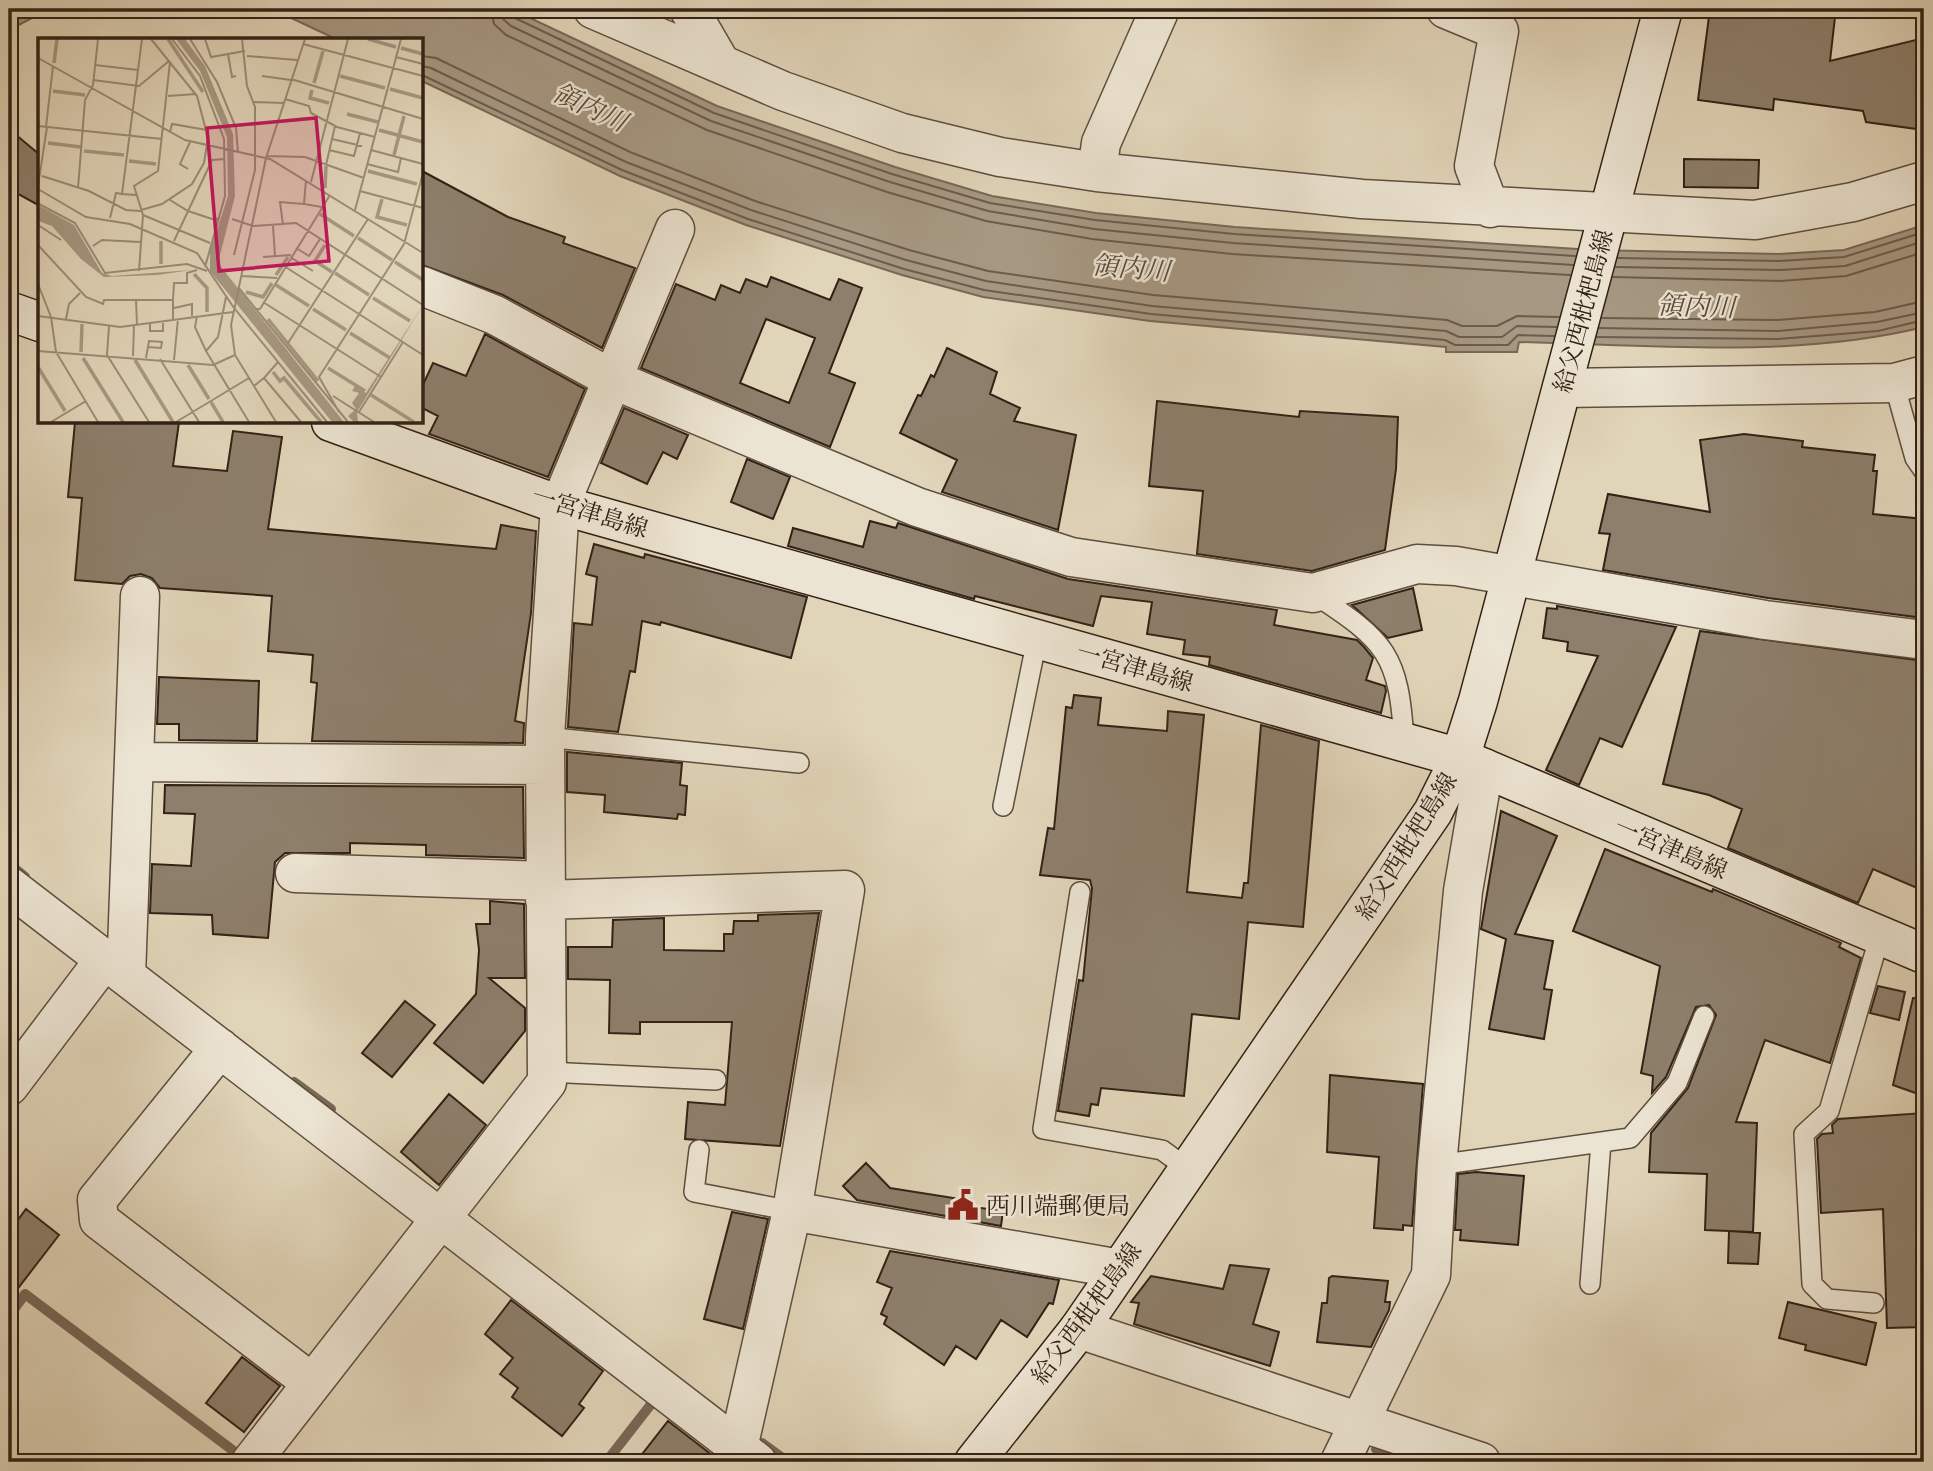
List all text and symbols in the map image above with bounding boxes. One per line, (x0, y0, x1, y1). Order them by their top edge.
inset map (38, 38, 424, 424)
water label: 領内川 (547, 75, 635, 140)
street label: 給父西枇杷島線 (1546, 226, 1620, 396)
water label: 領内川 (1091, 248, 1174, 289)
water label: 領内川 (1656, 288, 1739, 324)
street label: 一宮津島線 (528, 480, 652, 544)
street label: 一宮津島線 (1073, 636, 1197, 698)
street label: 給父西枇杷島線 (1348, 767, 1464, 925)
street label: 一宮津島線 (1610, 810, 1732, 886)
public building icon: 西川端郵便局 (946, 1188, 980, 1222)
place label: 西川端郵便局 (986, 1190, 1130, 1221)
street label: 給父西枇杷島線 (1024, 1236, 1148, 1390)

